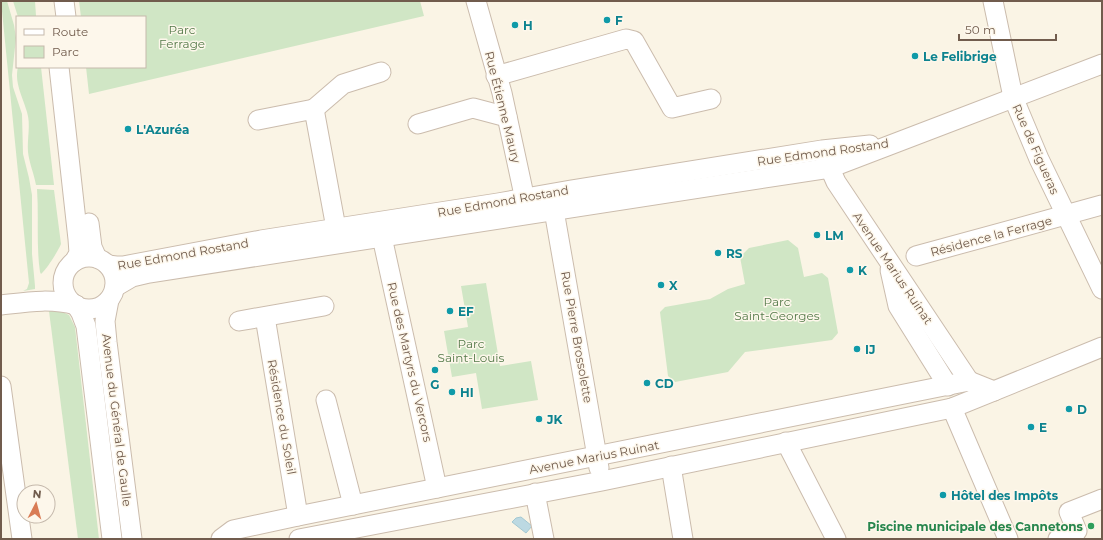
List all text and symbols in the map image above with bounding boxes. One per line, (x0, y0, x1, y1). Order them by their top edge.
place label: F (615, 13, 623, 28)
marker: F (602, 15, 612, 25)
legend (16, 16, 146, 68)
scale bar (959, 16, 1056, 42)
place label: H (523, 18, 533, 33)
marker: H (510, 20, 520, 30)
park label: Parc Ferrage (159, 22, 205, 51)
text: 50 m (965, 22, 996, 37)
text: Route (52, 24, 88, 39)
text: Parc (52, 44, 79, 59)
street label: Rue Étienne Maury (482, 49, 524, 165)
place label: Le Felibrige (923, 49, 997, 64)
marker: Le Felibrige (910, 51, 920, 61)
street label: Rue de Figueras (1009, 102, 1063, 197)
place label: L'Azuréa (136, 122, 189, 137)
marker: L'Azuréa (123, 124, 133, 134)
street label: Rue Edmond Rostand (756, 135, 890, 169)
street label: Rue Edmond Rostand (436, 182, 570, 220)
street label: Avenue Marius Ruinat (850, 209, 936, 327)
street label: Résidence la Ferrage (929, 213, 1053, 259)
place label: LM (825, 228, 844, 243)
marker: LM (812, 230, 822, 240)
street label: Rue Edmond Rostand (116, 235, 250, 273)
place label: RS (726, 246, 743, 261)
marker: RS (713, 248, 723, 258)
place label: K (858, 263, 868, 278)
marker: K (845, 265, 855, 275)
street label: Rue Pierre Brossolette (558, 270, 596, 404)
place label: X (669, 278, 678, 293)
marker: X (656, 280, 666, 290)
street label: Rue des Martyrs du Vercors (384, 281, 436, 444)
park label: Parc Saint-Georges (734, 294, 820, 323)
place label: EF (458, 304, 474, 319)
marker: EF (445, 306, 455, 316)
street label: Avenue du Général de Gaulle (99, 333, 135, 507)
park label: Parc Saint-Louis (438, 336, 505, 365)
place label: IJ (865, 342, 875, 357)
marker: IJ (852, 344, 862, 354)
street label: Résidence du Soleil (264, 358, 300, 476)
marker: G (430, 365, 440, 375)
place label: CD (655, 376, 674, 391)
place label: G (430, 377, 440, 392)
marker: CD (642, 378, 652, 388)
place label: HI (460, 385, 474, 400)
marker: HI (447, 387, 457, 397)
place label: D (1077, 402, 1087, 417)
marker: D (1064, 404, 1074, 414)
place label: JK (546, 412, 563, 427)
marker: JK (534, 414, 544, 424)
place label: E (1039, 420, 1047, 435)
marker: E (1026, 422, 1036, 432)
street label: Avenue Marius Ruinat (528, 437, 660, 477)
north arrow (16, 484, 56, 524)
text: N (32, 487, 42, 501)
place label: Hôtel des Impôts (951, 488, 1059, 503)
marker: Hôtel des Impôts (938, 490, 948, 500)
place label: Piscine municipale des Cannetons (867, 519, 1084, 534)
marker: Piscine municipale des Cannetons (1086, 521, 1096, 531)

